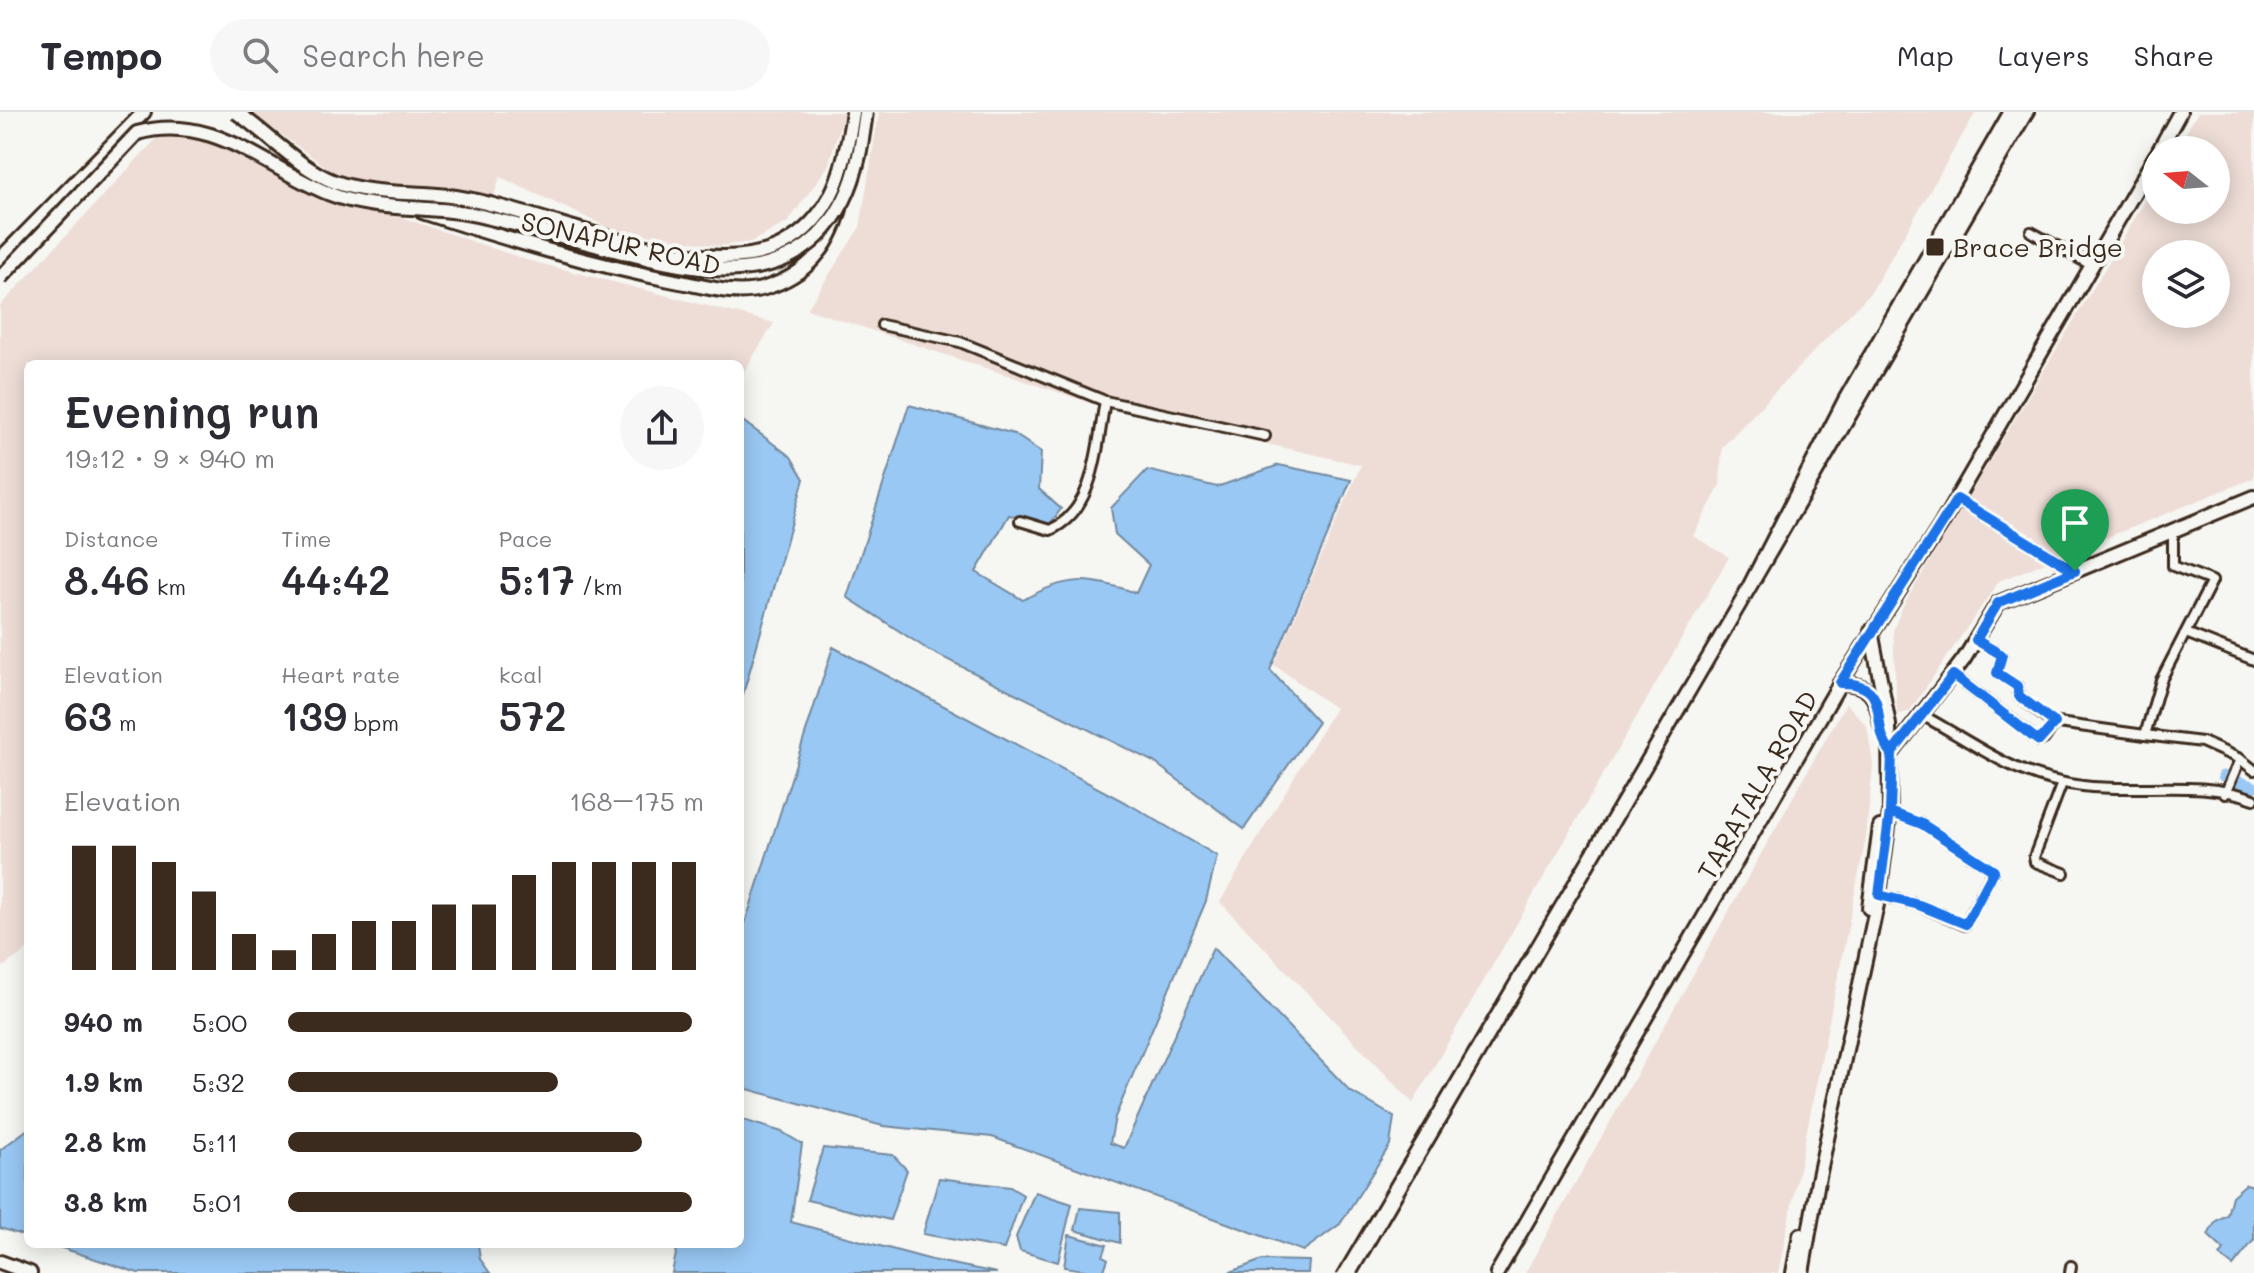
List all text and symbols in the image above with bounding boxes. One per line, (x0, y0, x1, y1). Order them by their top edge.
search box (210, 19, 770, 91)
text: Tempo (40, 30, 162, 80)
icon: search (238, 33, 282, 77)
text: Search here (302, 35, 485, 75)
text: Map (1897, 37, 1954, 73)
text: Layers (1998, 37, 2090, 73)
text: Share (2134, 37, 2214, 73)
north arrow (2142, 136, 2230, 224)
map controls (2142, 136, 2230, 328)
street label: SONAPUR ROAD (518, 204, 724, 282)
place label: Brace Bridge (1953, 230, 2123, 264)
marker: Brace Bridge (1924, 236, 1946, 258)
button: layers (2142, 240, 2230, 328)
text: Evening run (64, 382, 319, 439)
button: share (620, 386, 704, 470)
text: 19:12 · 9 × 940 m (64, 441, 275, 475)
pin (2041, 489, 2109, 571)
icon: arrive (2053, 501, 2097, 545)
text: Distance (64, 524, 159, 553)
text: Time (281, 524, 331, 553)
text: Pace (499, 524, 552, 553)
text: 8.46 (64, 553, 150, 605)
text: 44:42 (281, 553, 390, 605)
text: 5:17 (499, 553, 575, 605)
text: km (150, 572, 186, 601)
text: /km (575, 572, 622, 601)
text: Elevation (64, 660, 163, 689)
text: Heart rate (281, 660, 400, 689)
text: kcal (499, 660, 543, 689)
street label: TARATALA ROAD (1689, 684, 1825, 886)
text: 63 (64, 689, 112, 741)
text: 139 (281, 689, 347, 741)
text: 572 (499, 689, 567, 741)
text: m (112, 708, 137, 737)
text: bpm (347, 708, 399, 737)
text: Elevation (64, 784, 181, 818)
text: 168–175 m (569, 784, 704, 818)
text: 940 m (64, 1005, 143, 1039)
text: 5:00 (192, 1005, 247, 1039)
text: 1.9 km (64, 1065, 143, 1099)
text: 5:32 (192, 1065, 245, 1099)
text: 2.8 km (64, 1125, 147, 1159)
text: 5:11 (192, 1125, 238, 1159)
text: 3.8 km (64, 1185, 148, 1219)
text: 5:01 (192, 1185, 243, 1219)

